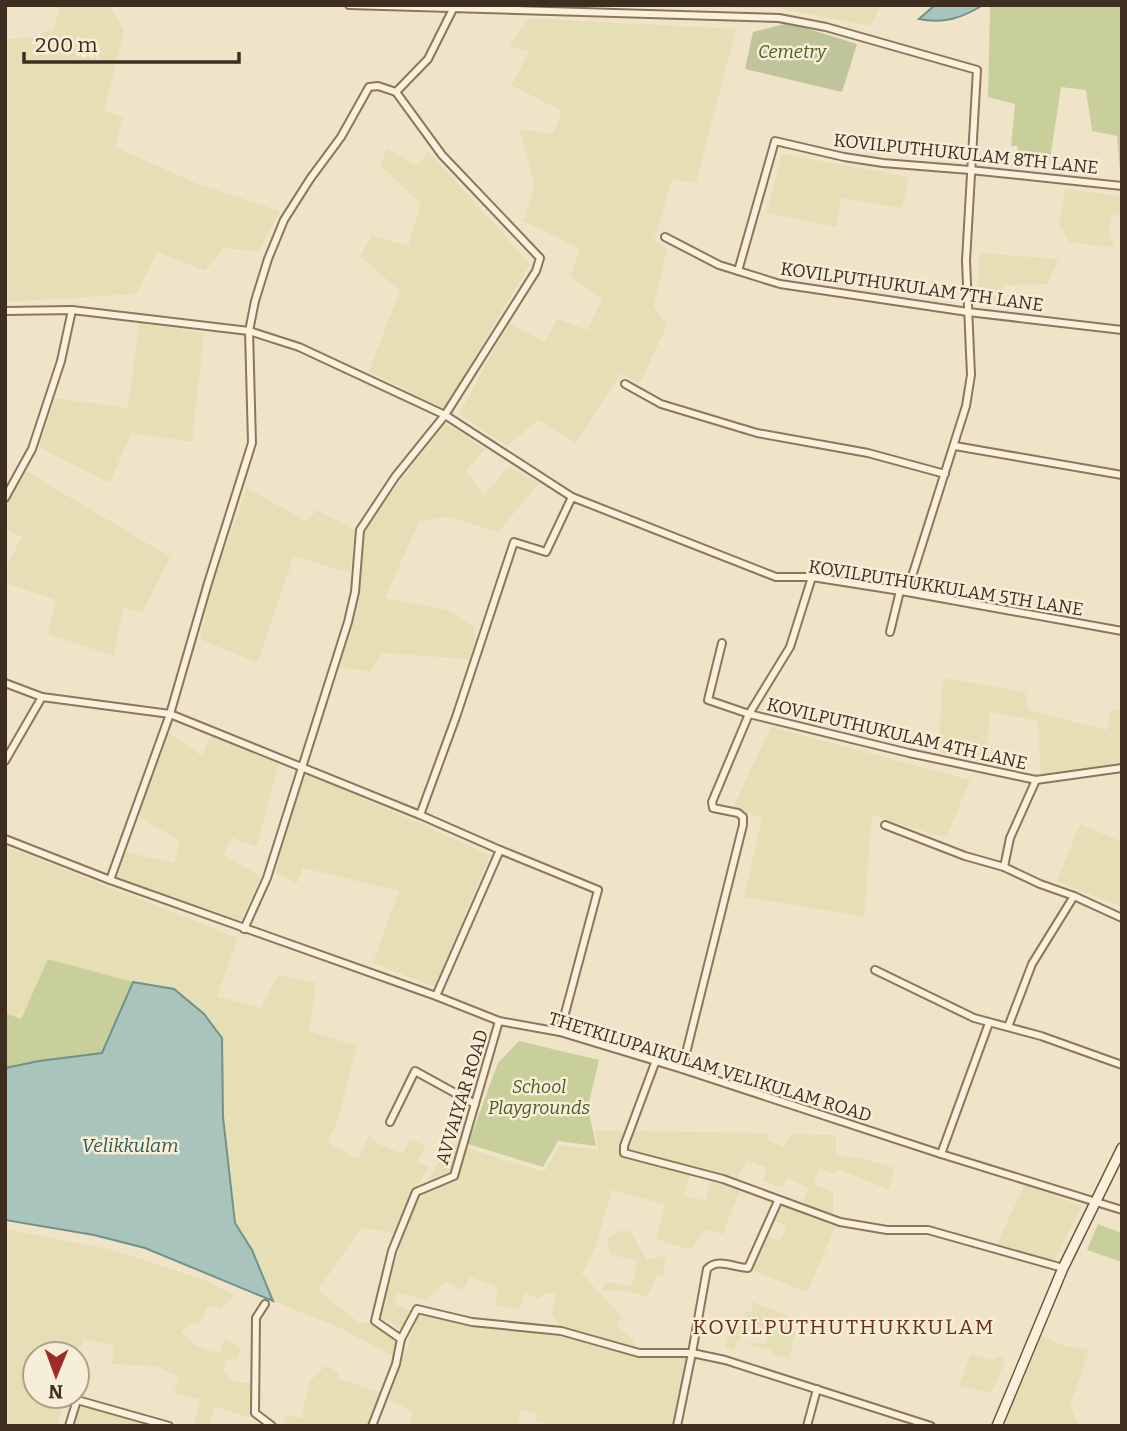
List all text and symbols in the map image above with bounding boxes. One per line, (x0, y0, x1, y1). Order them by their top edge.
scale bar (24, 21, 240, 65)
text: 200 m (35, 32, 98, 58)
park label: Cemetry (758, 41, 827, 63)
street label: KOVILPUTHUKULAM 8TH LANE (832, 129, 1100, 179)
street label: KOVILPUTHUKULAM 7TH LANE (779, 258, 1045, 316)
street label: KOVILPUTHUKKULAM 5TH LANE (807, 555, 1085, 621)
street label: KOVILPUTHUKULAM 4TH LANE (765, 693, 1029, 775)
street label: THETKILUPAIKULAM VELIKULAM ROAD (546, 1007, 874, 1127)
street label: AVVAIYAR ROAD (431, 1027, 493, 1167)
park label: School Playgrounds (488, 1076, 590, 1119)
water label: Velikkulam (82, 1134, 178, 1157)
district label: KOVILPUTHUTHUKKULAM (693, 1314, 995, 1340)
north arrow (21, 1340, 91, 1410)
text: N (48, 1380, 63, 1403)

